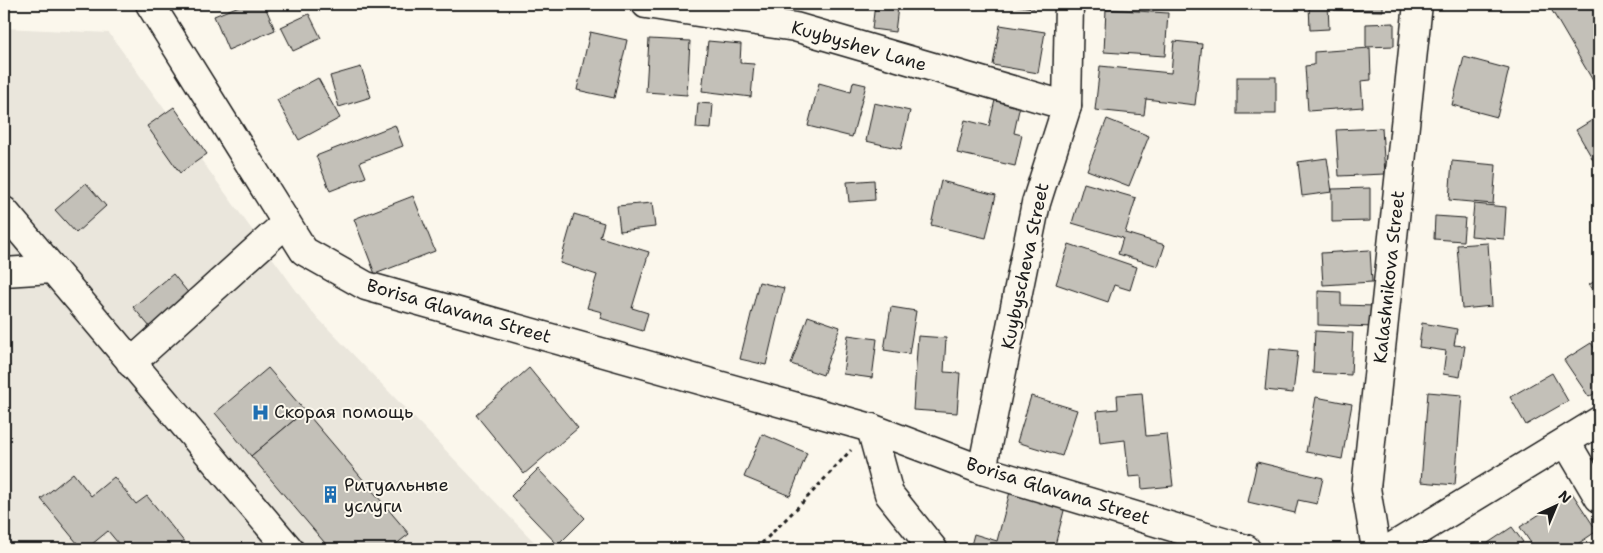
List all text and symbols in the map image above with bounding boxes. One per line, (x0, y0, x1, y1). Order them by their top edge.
street label: Kuybyshev Lane (789, 15, 929, 77)
street label: Kuybyscheva Street (996, 180, 1054, 352)
street label: Kalashnikova Street (1368, 189, 1410, 365)
street label: Borisa Glavana Street (364, 273, 554, 349)
place label: Скорая помощь (274, 400, 413, 424)
hospital icon: Скорая помощь (250, 402, 270, 422)
street label: Borisa Glavana Street (963, 452, 1153, 530)
place label: Ритуальные услуги (344, 473, 449, 518)
north arrow (1530, 480, 1580, 530)
building icon: Ритуальные услуги (320, 485, 340, 505)
text: N (1555, 486, 1575, 507)

